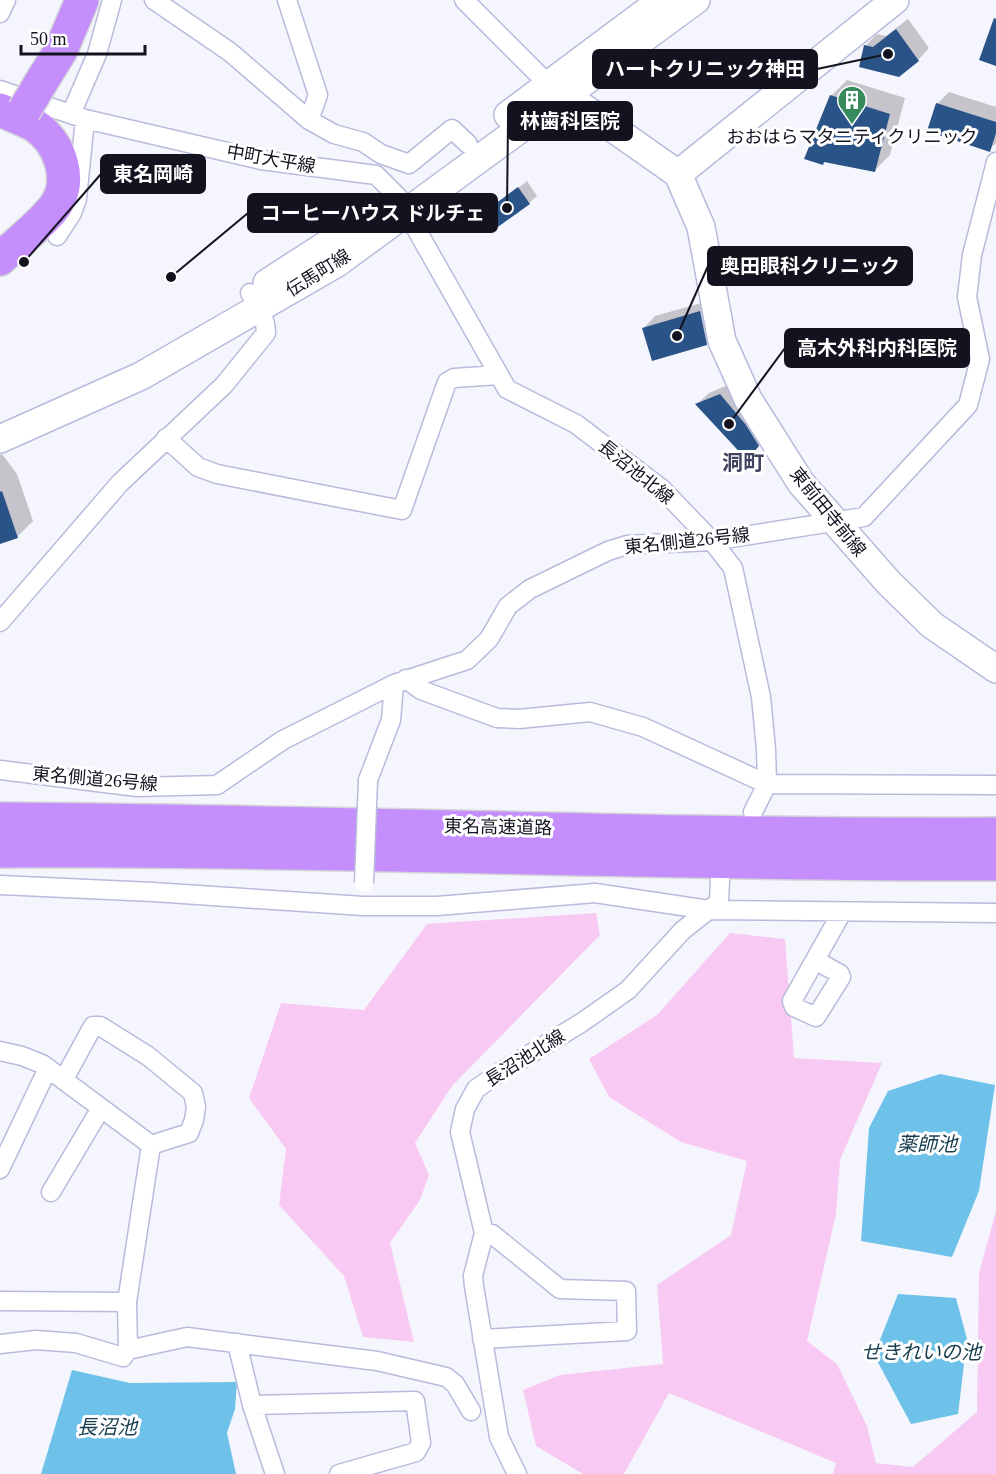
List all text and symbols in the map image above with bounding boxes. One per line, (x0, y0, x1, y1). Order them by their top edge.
scale bar (21, 18, 146, 56)
text: 50 m (30, 29, 67, 49)
callout: ハートクリニック神田 (593, 50, 817, 88)
text: ハートクリニック神田 (605, 58, 805, 80)
building icon: おおはらマタニティクリニック (836, 84, 868, 126)
callout: 林歯科医院 (508, 102, 632, 140)
text: 林歯科医院 (520, 110, 620, 132)
place label: おおはらマタニティクリニック (727, 127, 977, 147)
street label: 中町大平線 (225, 141, 317, 177)
callout: 東名岡崎 (101, 155, 205, 193)
text: 東名岡崎 (113, 163, 193, 185)
callout: コーヒーハウス ドルチェ (248, 194, 497, 232)
text: コーヒーハウス ドルチェ (261, 202, 485, 224)
street label: 伝馬町線 (282, 245, 354, 301)
callout: 奥田眼科クリニック (708, 247, 912, 285)
text: 奥田眼科クリニック (720, 255, 900, 277)
callout: 高木外科内科医院 (785, 329, 969, 367)
text: 高木外科内科医院 (797, 337, 957, 359)
street label: 長沼池北線 (595, 436, 677, 508)
district label: 洞町 (722, 451, 764, 475)
street label: 東前田寺前線 (786, 464, 870, 560)
street label: 東名側道26号線 (623, 524, 751, 558)
street label: 東名側道26号線 (31, 764, 159, 794)
street label: 東名高速道路 (444, 816, 552, 838)
street label: 長沼池北線 (482, 1026, 568, 1090)
water label: 薬師池 (897, 1133, 959, 1155)
water label: せきれいの池 (861, 1341, 983, 1363)
water label: 長沼池 (77, 1416, 139, 1438)

